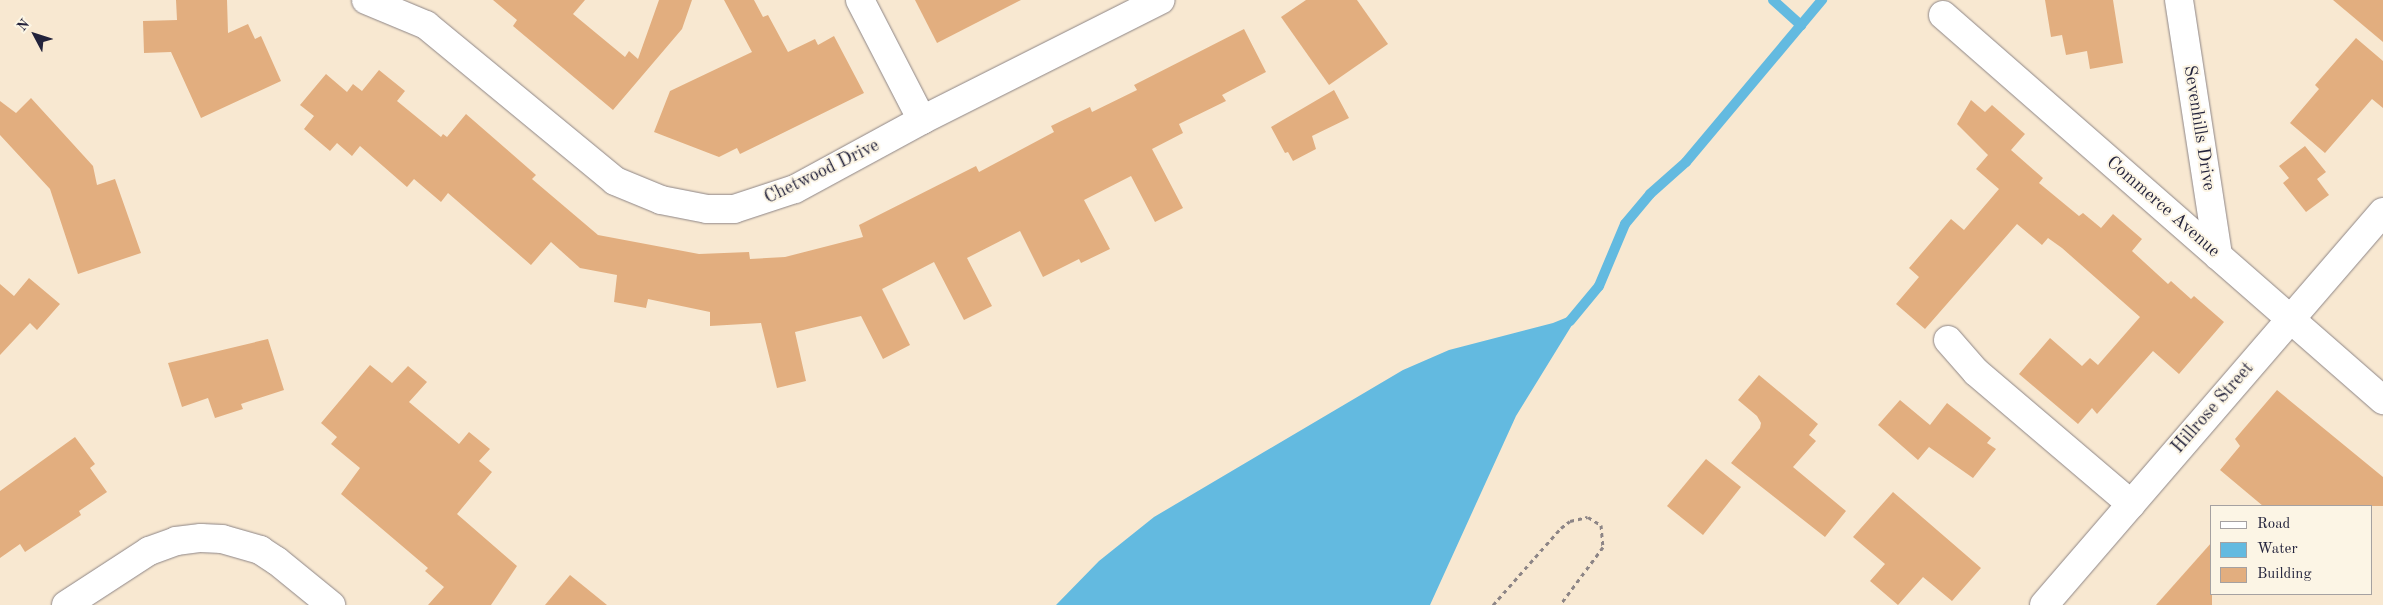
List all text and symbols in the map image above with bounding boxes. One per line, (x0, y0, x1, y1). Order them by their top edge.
north arrow (10, 10, 60, 60)
text: N (15, 17, 32, 34)
street label: Sevenhills Drive (2178, 64, 2220, 192)
street label: Chetwood Drive (761, 135, 883, 209)
street label: Commerce Avenue (2102, 152, 2224, 262)
street label: Hillrose Street (2167, 358, 2259, 458)
legend (2210, 505, 2373, 595)
text: Road (2257, 517, 2290, 532)
text: Water (2257, 542, 2298, 557)
text: Building (2257, 567, 2312, 582)

